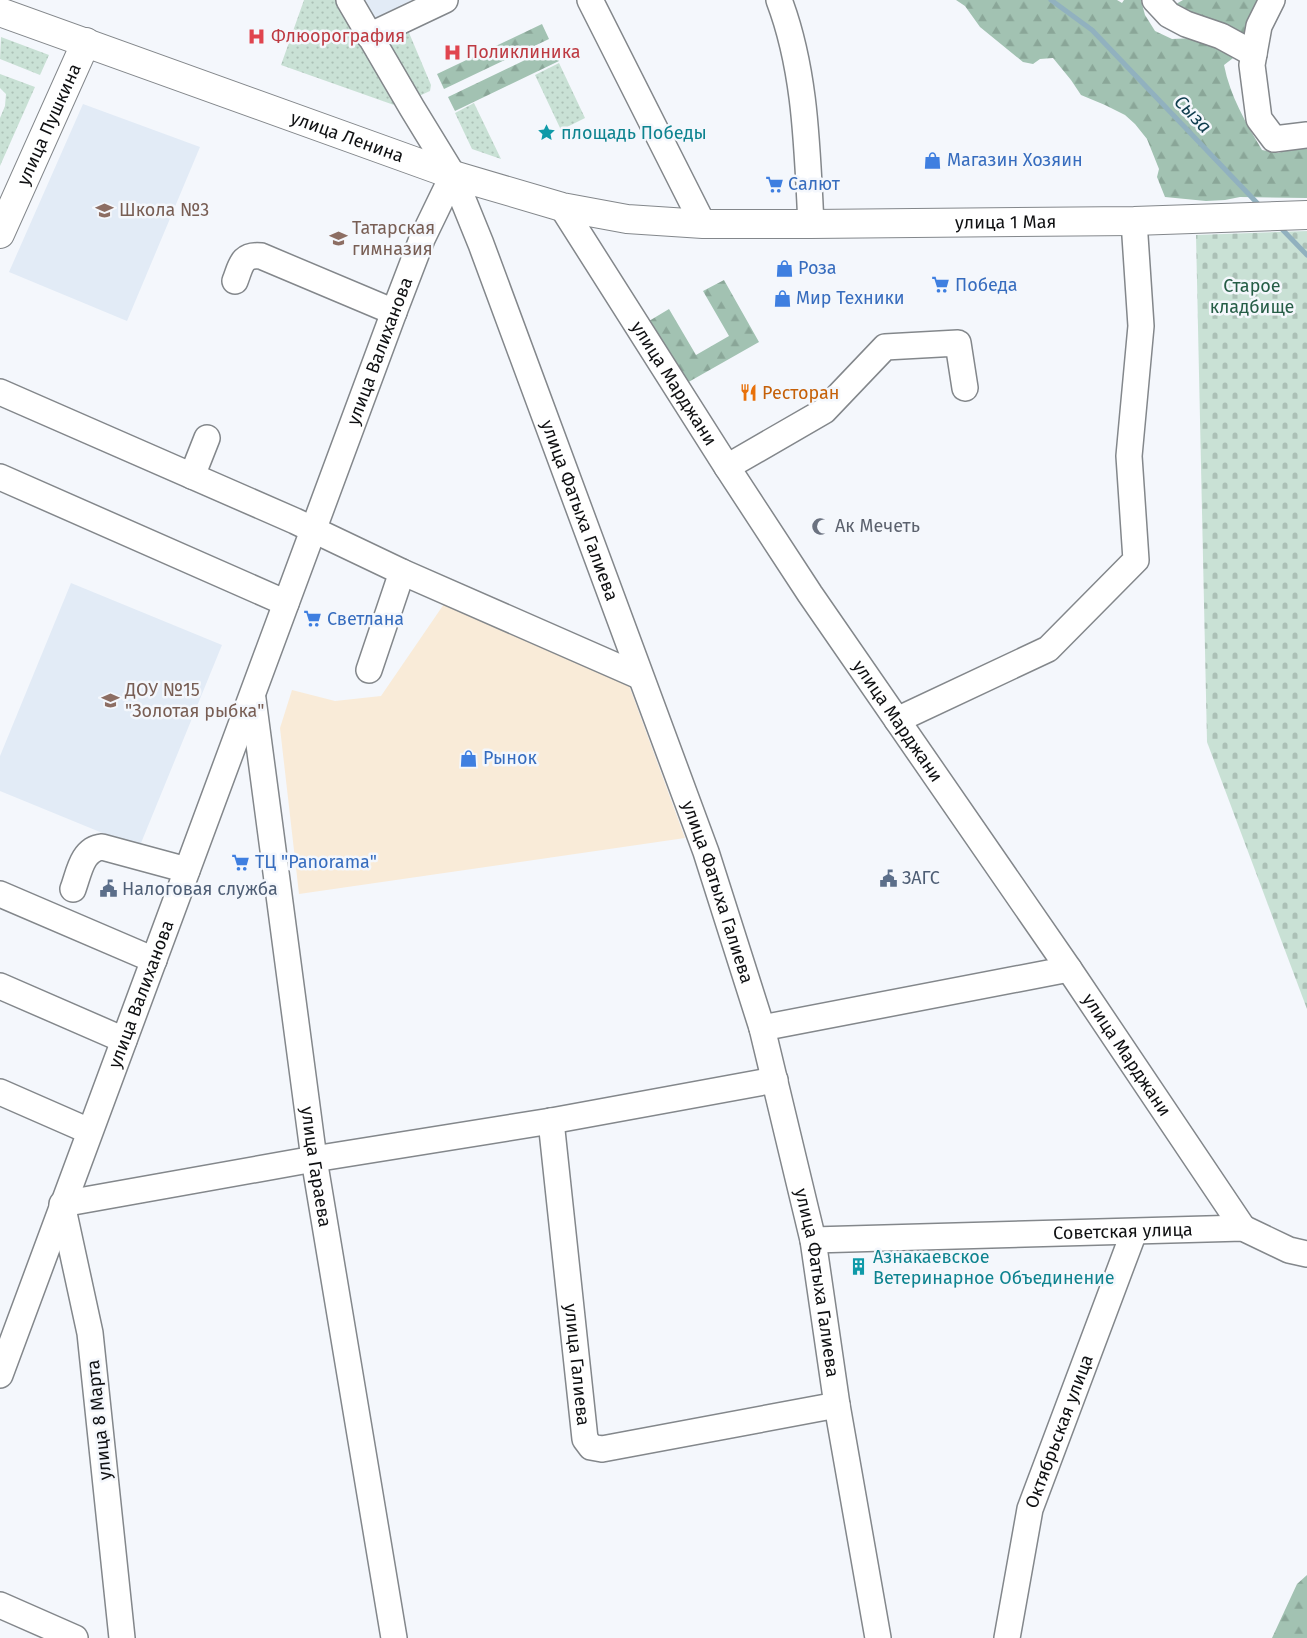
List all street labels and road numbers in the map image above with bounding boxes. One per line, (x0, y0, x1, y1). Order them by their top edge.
street label: улица Пушкина (12, 60, 86, 189)
street label: улица Ленина (288, 106, 407, 167)
street label: улица 1 Мая (955, 211, 1056, 234)
street label: улица Валиханова (342, 274, 417, 428)
street label: улица Марджани (626, 317, 722, 450)
street label: улица Фатыха Галиева (536, 417, 623, 604)
street label: улица Марджани (848, 656, 947, 786)
street label: улица Фатыха Галиева (677, 798, 758, 986)
street label: улица Валиханова (104, 917, 179, 1071)
street label: улица Марджани (1078, 989, 1176, 1121)
street label: улица Гараева (296, 1105, 336, 1229)
street label: улица Фатыха Галиева (790, 1186, 844, 1379)
street label: Советская улица (1053, 1218, 1193, 1244)
street label: улица Галиева (560, 1302, 595, 1427)
street label: Октябрьская улица (1020, 1351, 1098, 1511)
street label: улица 8 Марта (82, 1359, 116, 1481)

